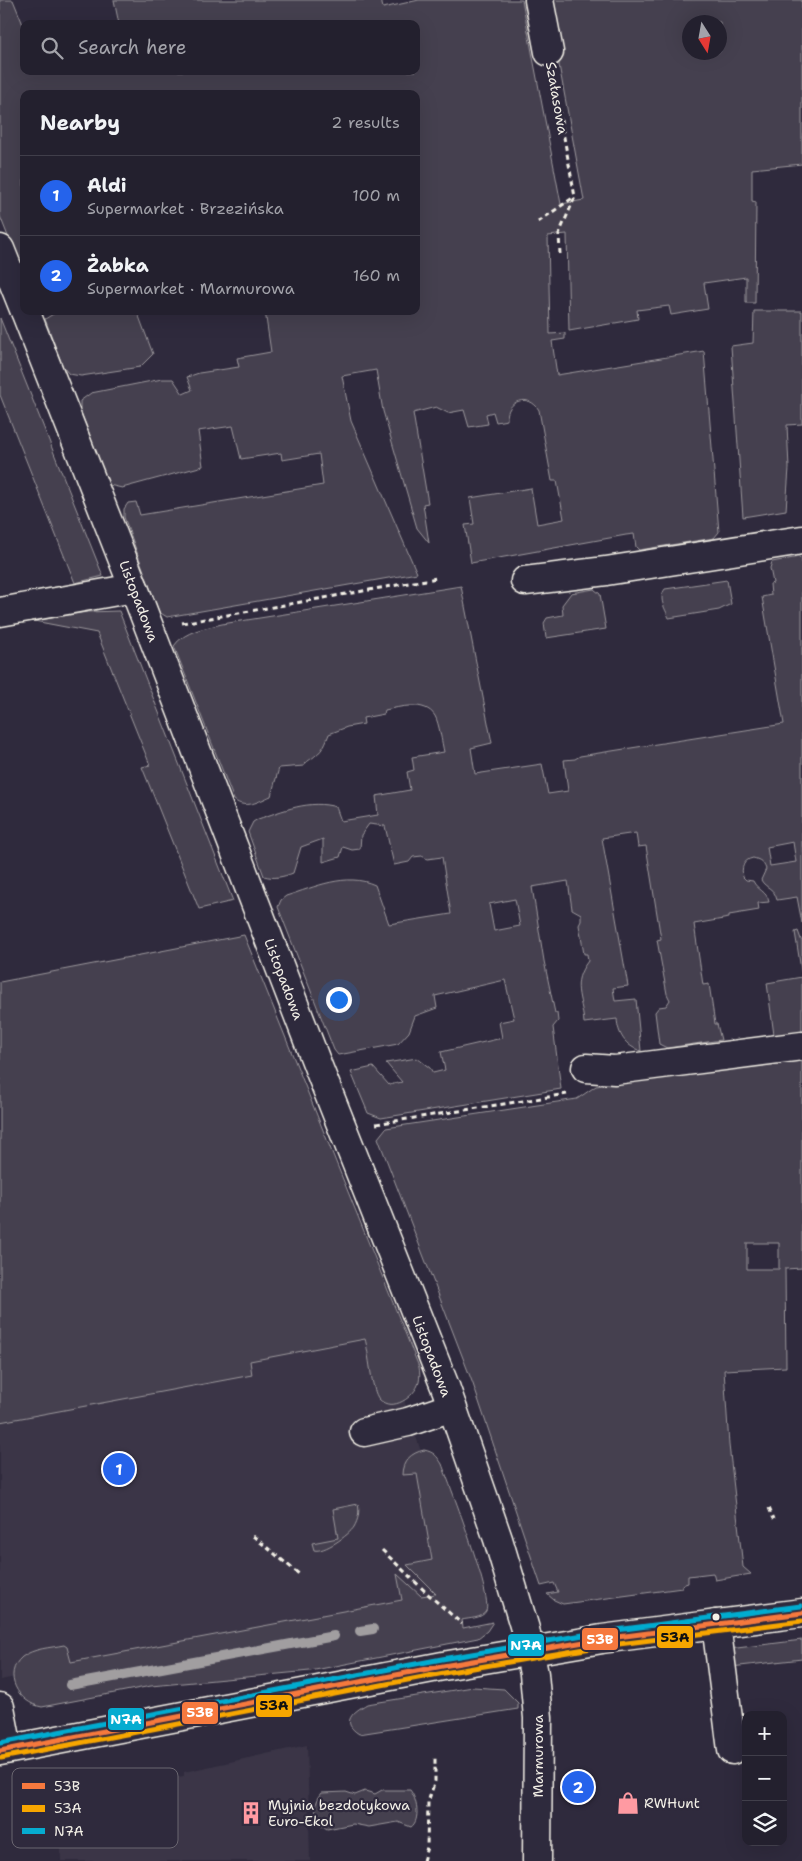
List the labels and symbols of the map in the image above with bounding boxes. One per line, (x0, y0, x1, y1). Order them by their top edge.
north arrow (682, 15, 727, 60)
street label: Szałasowa (542, 60, 572, 136)
street label: Listopadowa (115, 558, 163, 645)
street label: Listopadowa (260, 936, 308, 1023)
your location (326, 987, 352, 1013)
street label: Listopadowa (408, 1313, 456, 1400)
pin: 1 (103, 1450, 135, 1488)
unlabelled marker (711, 1612, 721, 1622)
line badge: 53A (656, 1625, 694, 1649)
line badge: 53B (581, 1627, 619, 1651)
text: 53A (660, 1628, 690, 1646)
text: 53B (586, 1630, 614, 1648)
line badge: N7A (507, 1633, 545, 1657)
text: N7A (510, 1636, 542, 1654)
line badge: 53A (255, 1694, 293, 1718)
text: 53A (259, 1696, 289, 1714)
line badge: 53B (181, 1701, 219, 1725)
text: 53B (186, 1703, 214, 1721)
line badge: N7A (107, 1707, 145, 1731)
text: N7A (110, 1710, 142, 1728)
street label: Marmurowa (529, 1714, 547, 1797)
legend (12, 1768, 178, 1848)
pin: 2 (562, 1768, 594, 1806)
text: 53B (54, 1777, 80, 1795)
shop icon: RWHunt (615, 1790, 641, 1816)
place label: RWHunt (644, 1794, 700, 1812)
place label: Myjnia bezdotykowa Euro-Ekol (268, 1796, 410, 1830)
text: 53A (54, 1799, 82, 1817)
building icon: Myjnia bezdotykowa Euro-Ekol (238, 1800, 264, 1826)
text: N7A (54, 1822, 84, 1840)

